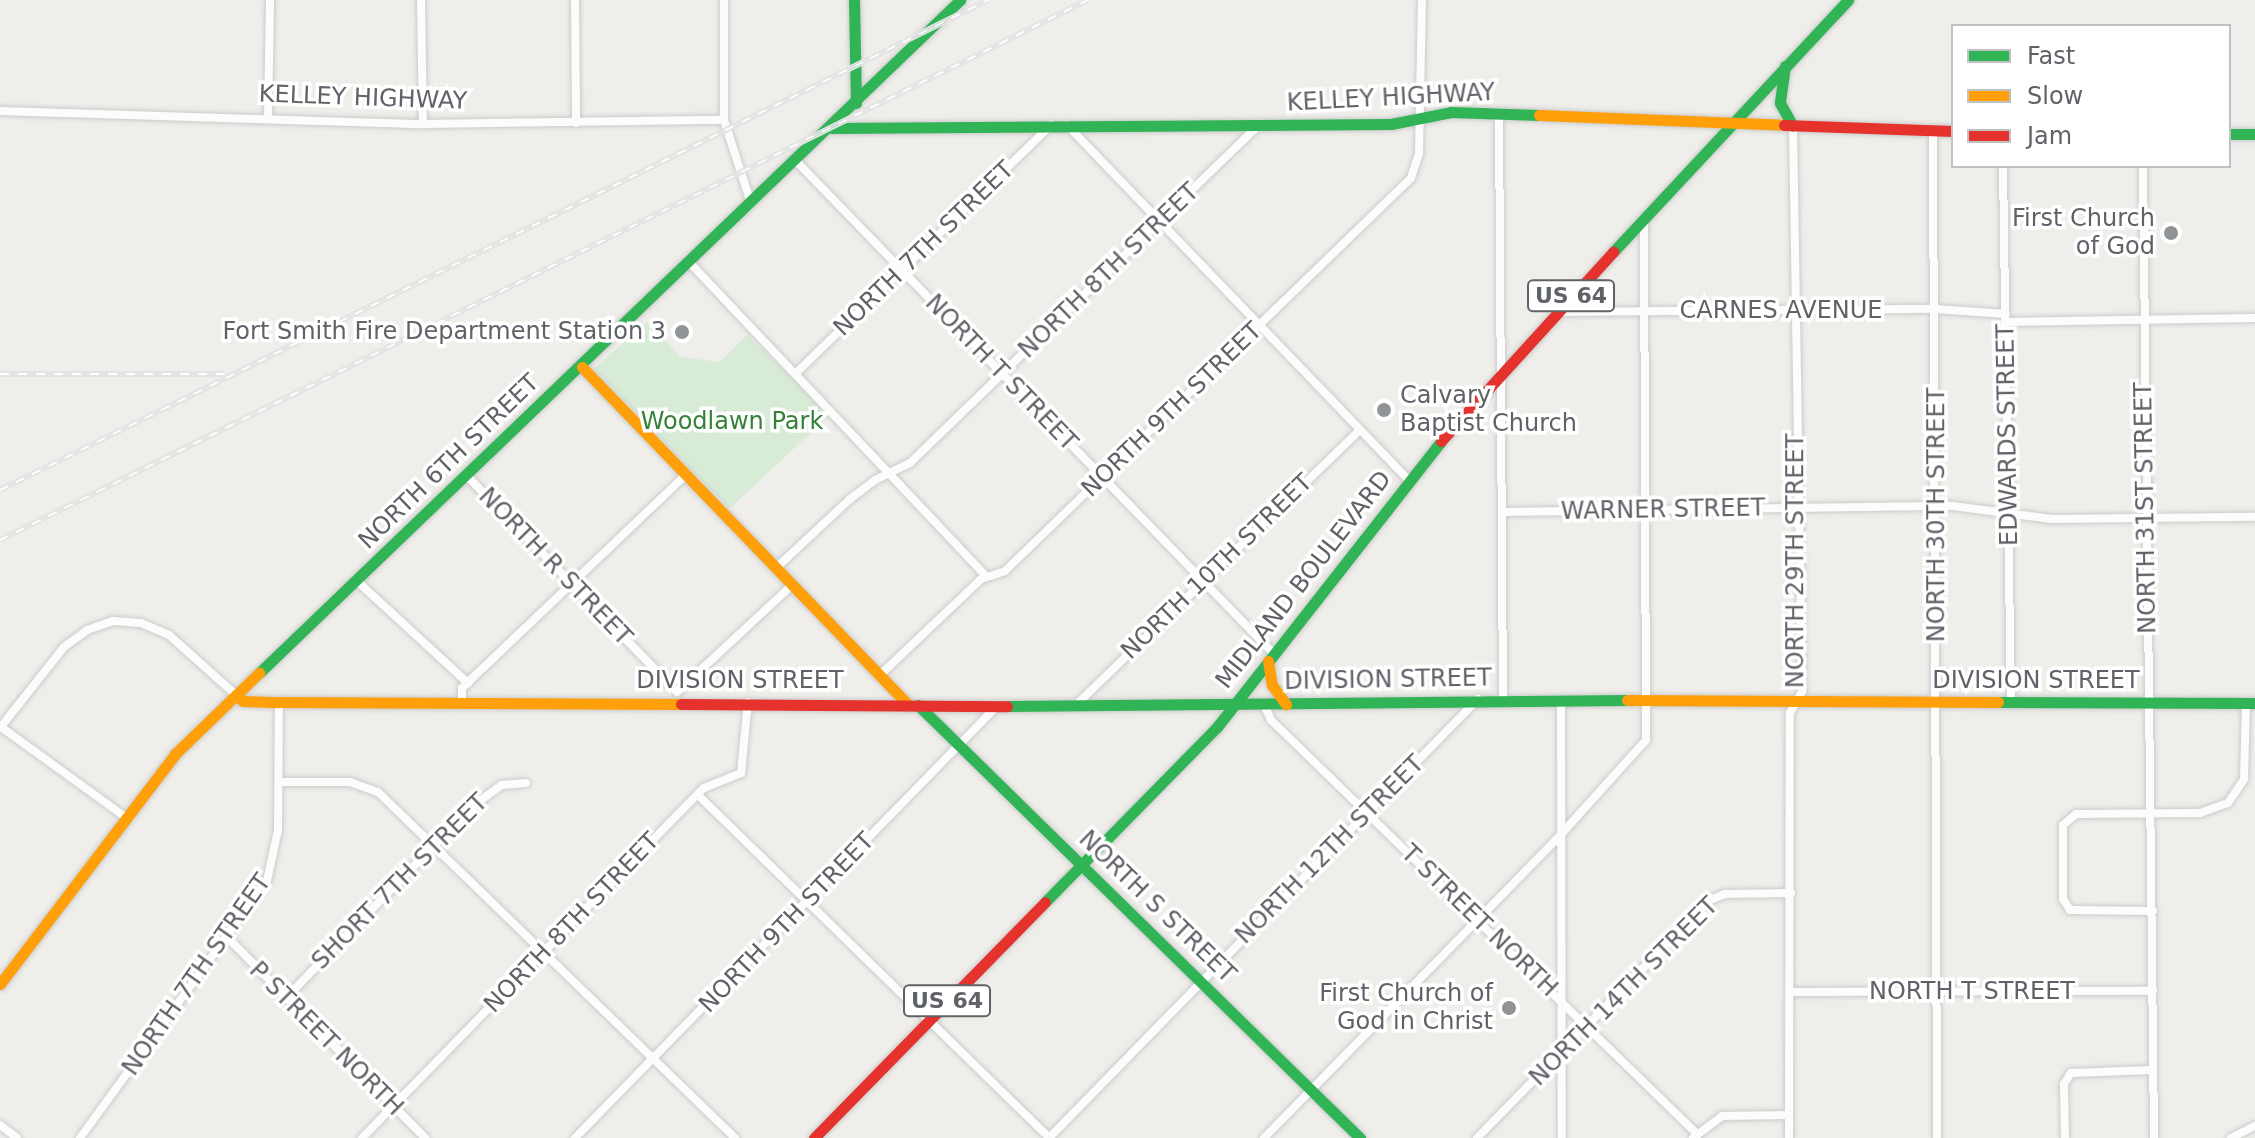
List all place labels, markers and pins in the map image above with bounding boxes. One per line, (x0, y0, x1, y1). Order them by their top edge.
place label: First Church of God (2012, 205, 2155, 261)
marker: First Church of God (2162, 224, 2180, 242)
place label: Fort Smith Fire Department Station 3 (222, 318, 666, 346)
marker: Fort Smith Fire Department Station 3 (673, 323, 691, 341)
place label: Calvary Baptist Church (1400, 382, 1577, 438)
marker: Calvary Baptist Church (1375, 401, 1393, 419)
place label: First Church of God in Christ (1319, 980, 1493, 1036)
marker: First Church of God in Christ (1500, 999, 1518, 1017)

